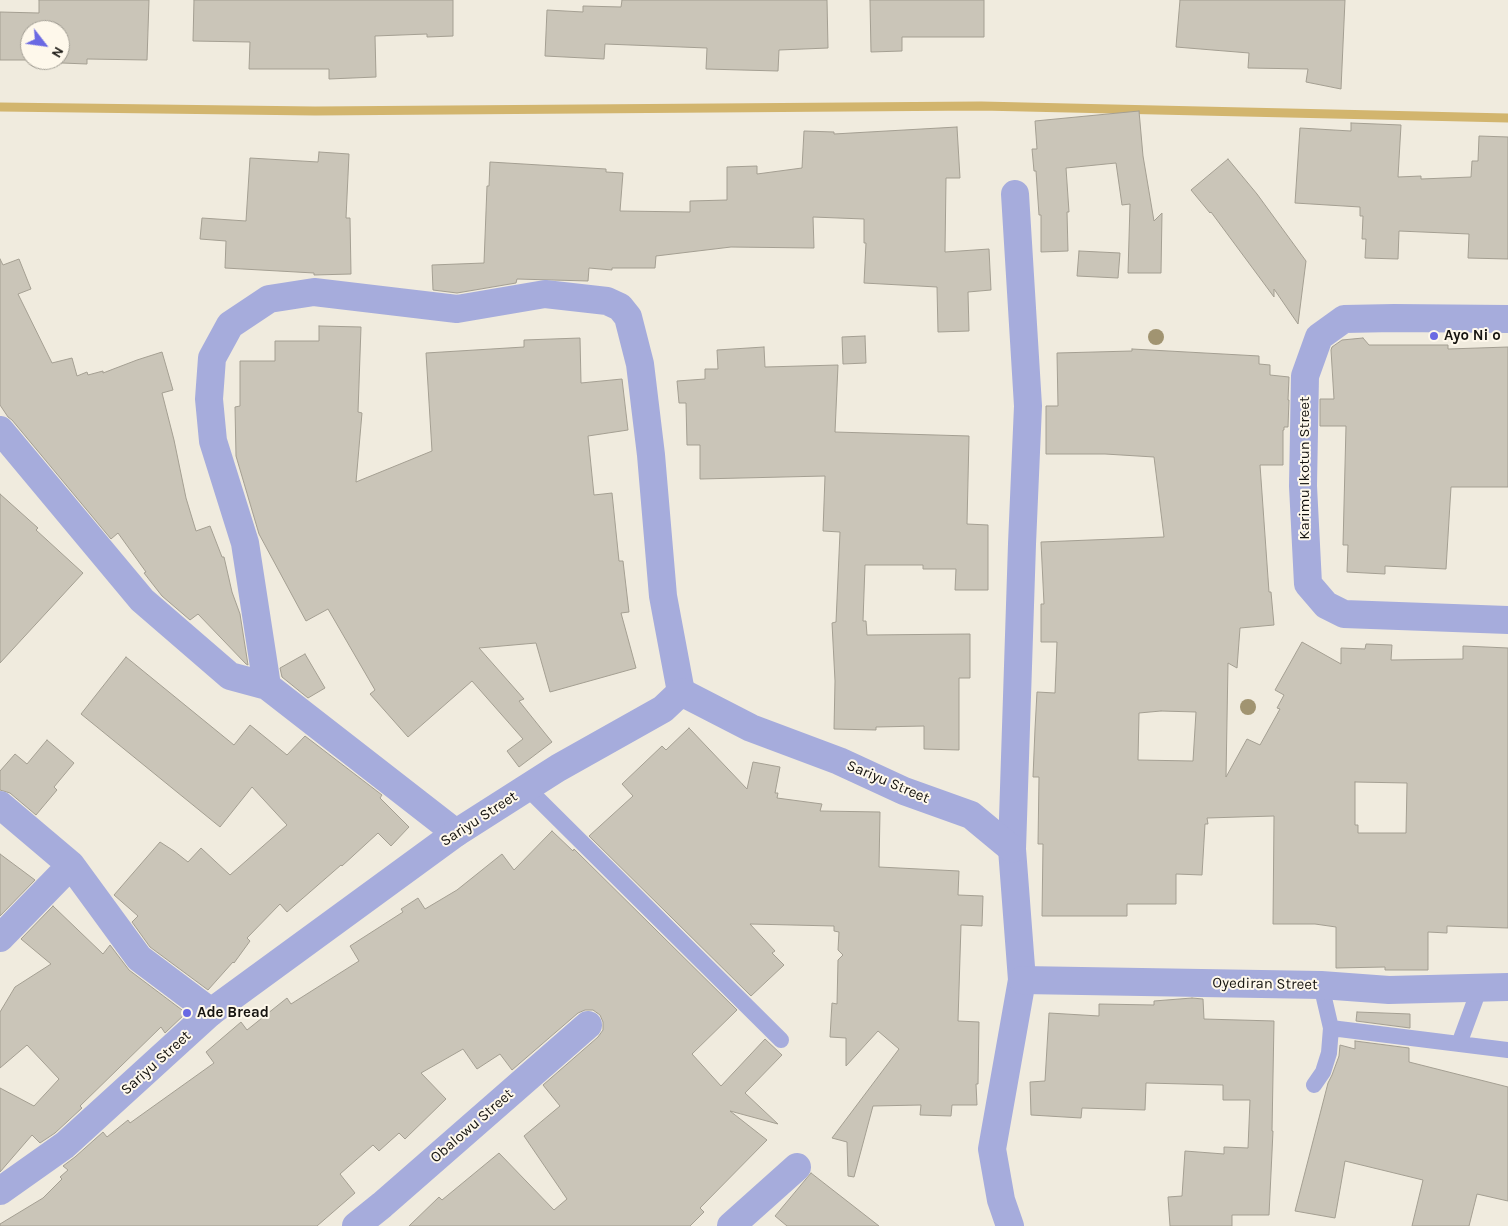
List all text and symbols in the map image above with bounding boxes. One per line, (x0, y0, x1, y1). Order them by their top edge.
north arrow (20, 20, 70, 70)
text: N (48, 44, 67, 61)
place label: Ayo Ni o (1444, 327, 1501, 345)
marker: Ayo Ni o (1428, 330, 1440, 342)
street label: Karimu Ikotun Street (1296, 396, 1314, 540)
street label: Sariyu Street (844, 757, 932, 807)
street label: Sariyu Street (437, 787, 521, 851)
street label: Oyediran Street (1212, 974, 1318, 994)
place label: Ade Bread (197, 1004, 269, 1022)
marker: Ade Bread (181, 1007, 193, 1019)
street label: Sariyu Street (117, 1027, 195, 1099)
street label: Obalowu Street (427, 1085, 517, 1167)

